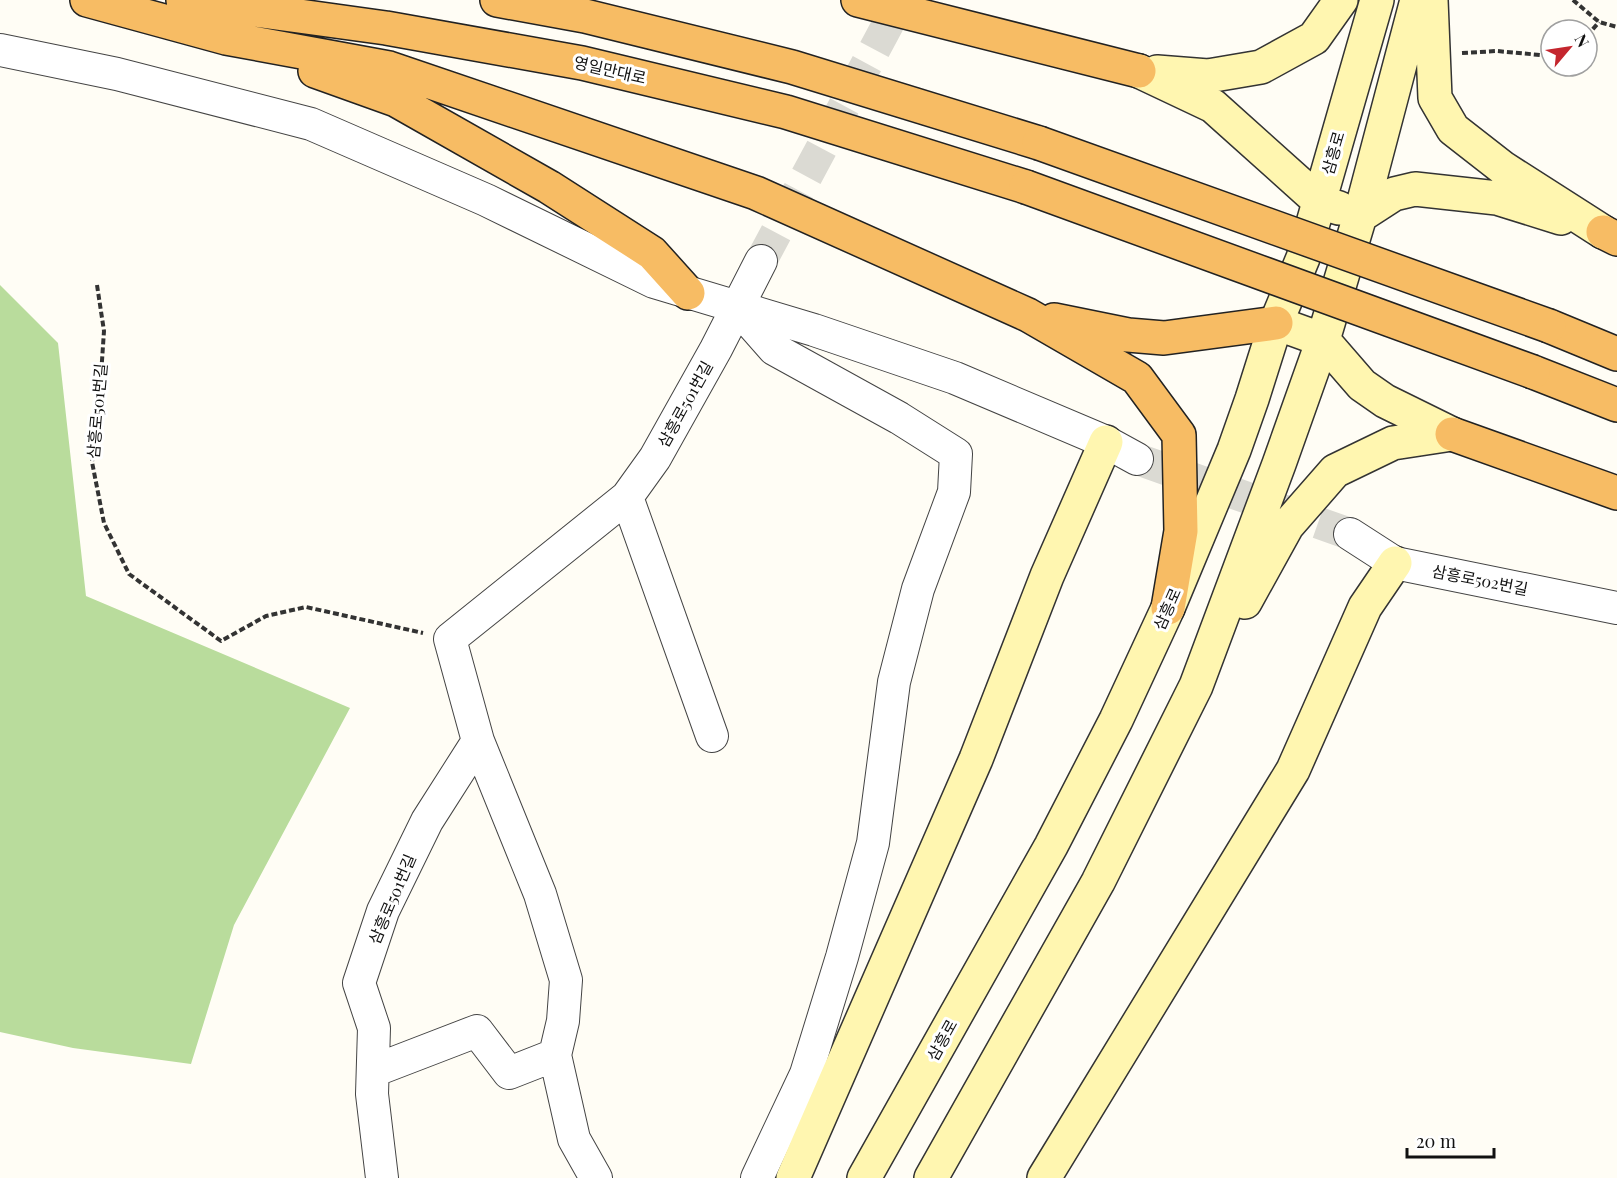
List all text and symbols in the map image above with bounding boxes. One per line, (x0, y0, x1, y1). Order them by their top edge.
north arrow (1539, 18, 1599, 78)
text: N (1571, 30, 1595, 51)
street label: 영일만대로 (572, 51, 649, 88)
street label: 삼흥로 (1316, 128, 1349, 177)
street label: 삼흥로501번길 (652, 357, 717, 451)
street label: 삼흥로501번길 (82, 362, 111, 460)
street label: 삼흥로502번길 (1430, 560, 1530, 599)
street label: 삼흥로 (1148, 584, 1185, 633)
street label: 삼흥로501번길 (363, 851, 420, 947)
street label: 삼흥로 (922, 1015, 962, 1064)
scale bar (1407, 1121, 1494, 1159)
text: 20 m (1416, 1129, 1456, 1153)

